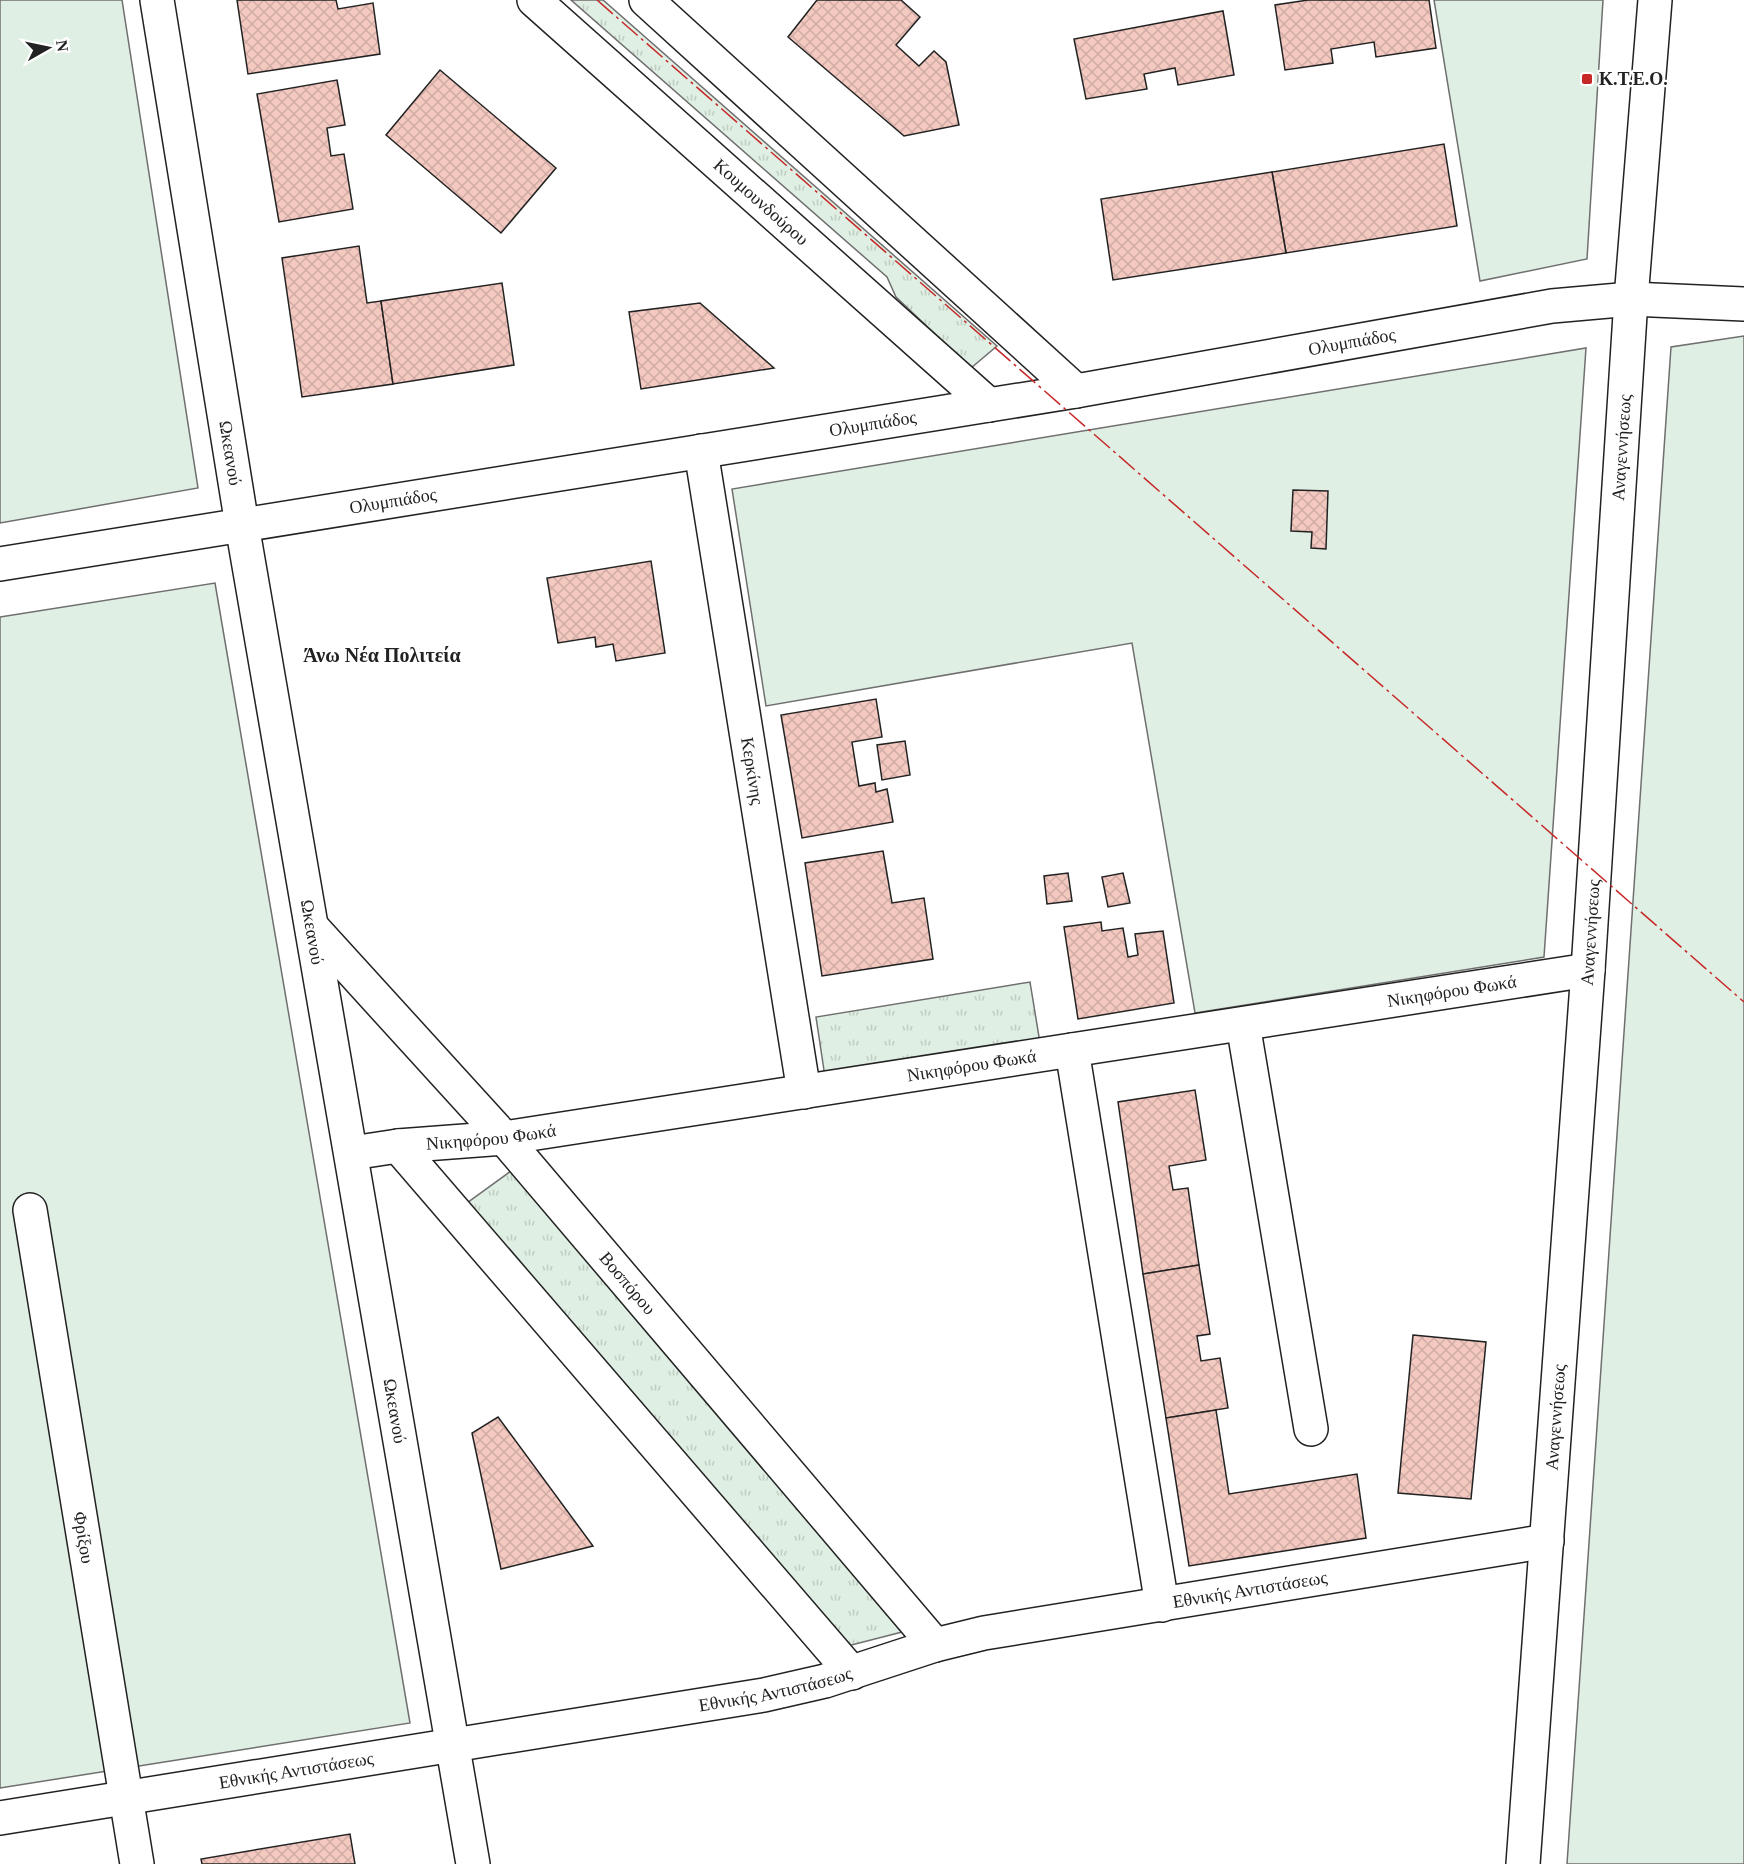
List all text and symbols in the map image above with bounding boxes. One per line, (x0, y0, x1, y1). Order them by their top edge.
north arrow (18, 18, 78, 78)
text: N (53, 39, 72, 53)
place label: K.T.E.O. (1599, 69, 1668, 89)
marker: K.T.E.O. (1580, 72, 1594, 86)
street label: Κουμουνδούρου (710, 155, 813, 250)
street label: Ολυμπιάδος (1307, 324, 1397, 359)
street label: Αναγεννήσεως (1608, 394, 1635, 501)
street label: Ολυμπιάδος (828, 407, 918, 441)
street label: Ωκεανού (215, 419, 245, 487)
street label: Ολυμπιάδος (348, 484, 438, 518)
district label: Άνω Νέα Πολιτεία (303, 644, 461, 666)
street label: Κερκίνης (737, 736, 768, 806)
street label: Αναγεννήσεως (1577, 879, 1604, 986)
street label: Ωκεανού (297, 898, 328, 966)
street label: Νικηφόρου Φωκά (1386, 971, 1518, 1011)
street label: Νικηφόρου Φωκά (906, 1046, 1038, 1085)
street label: Νικηφόρου Φωκά (425, 1120, 558, 1154)
street label: Βοσπόρου (595, 1248, 660, 1319)
street label: Αναγεννήσεως (1542, 1363, 1569, 1471)
street label: Ωκεανού (379, 1377, 410, 1445)
street label: Φρίξου (70, 1510, 98, 1565)
street label: Εθνικής Αντιστάσεως (1171, 1567, 1329, 1612)
street label: Εθνικής Αντιστάσεως (697, 1663, 854, 1715)
street label: Εθνικής Αντιστάσεως (217, 1748, 375, 1793)

